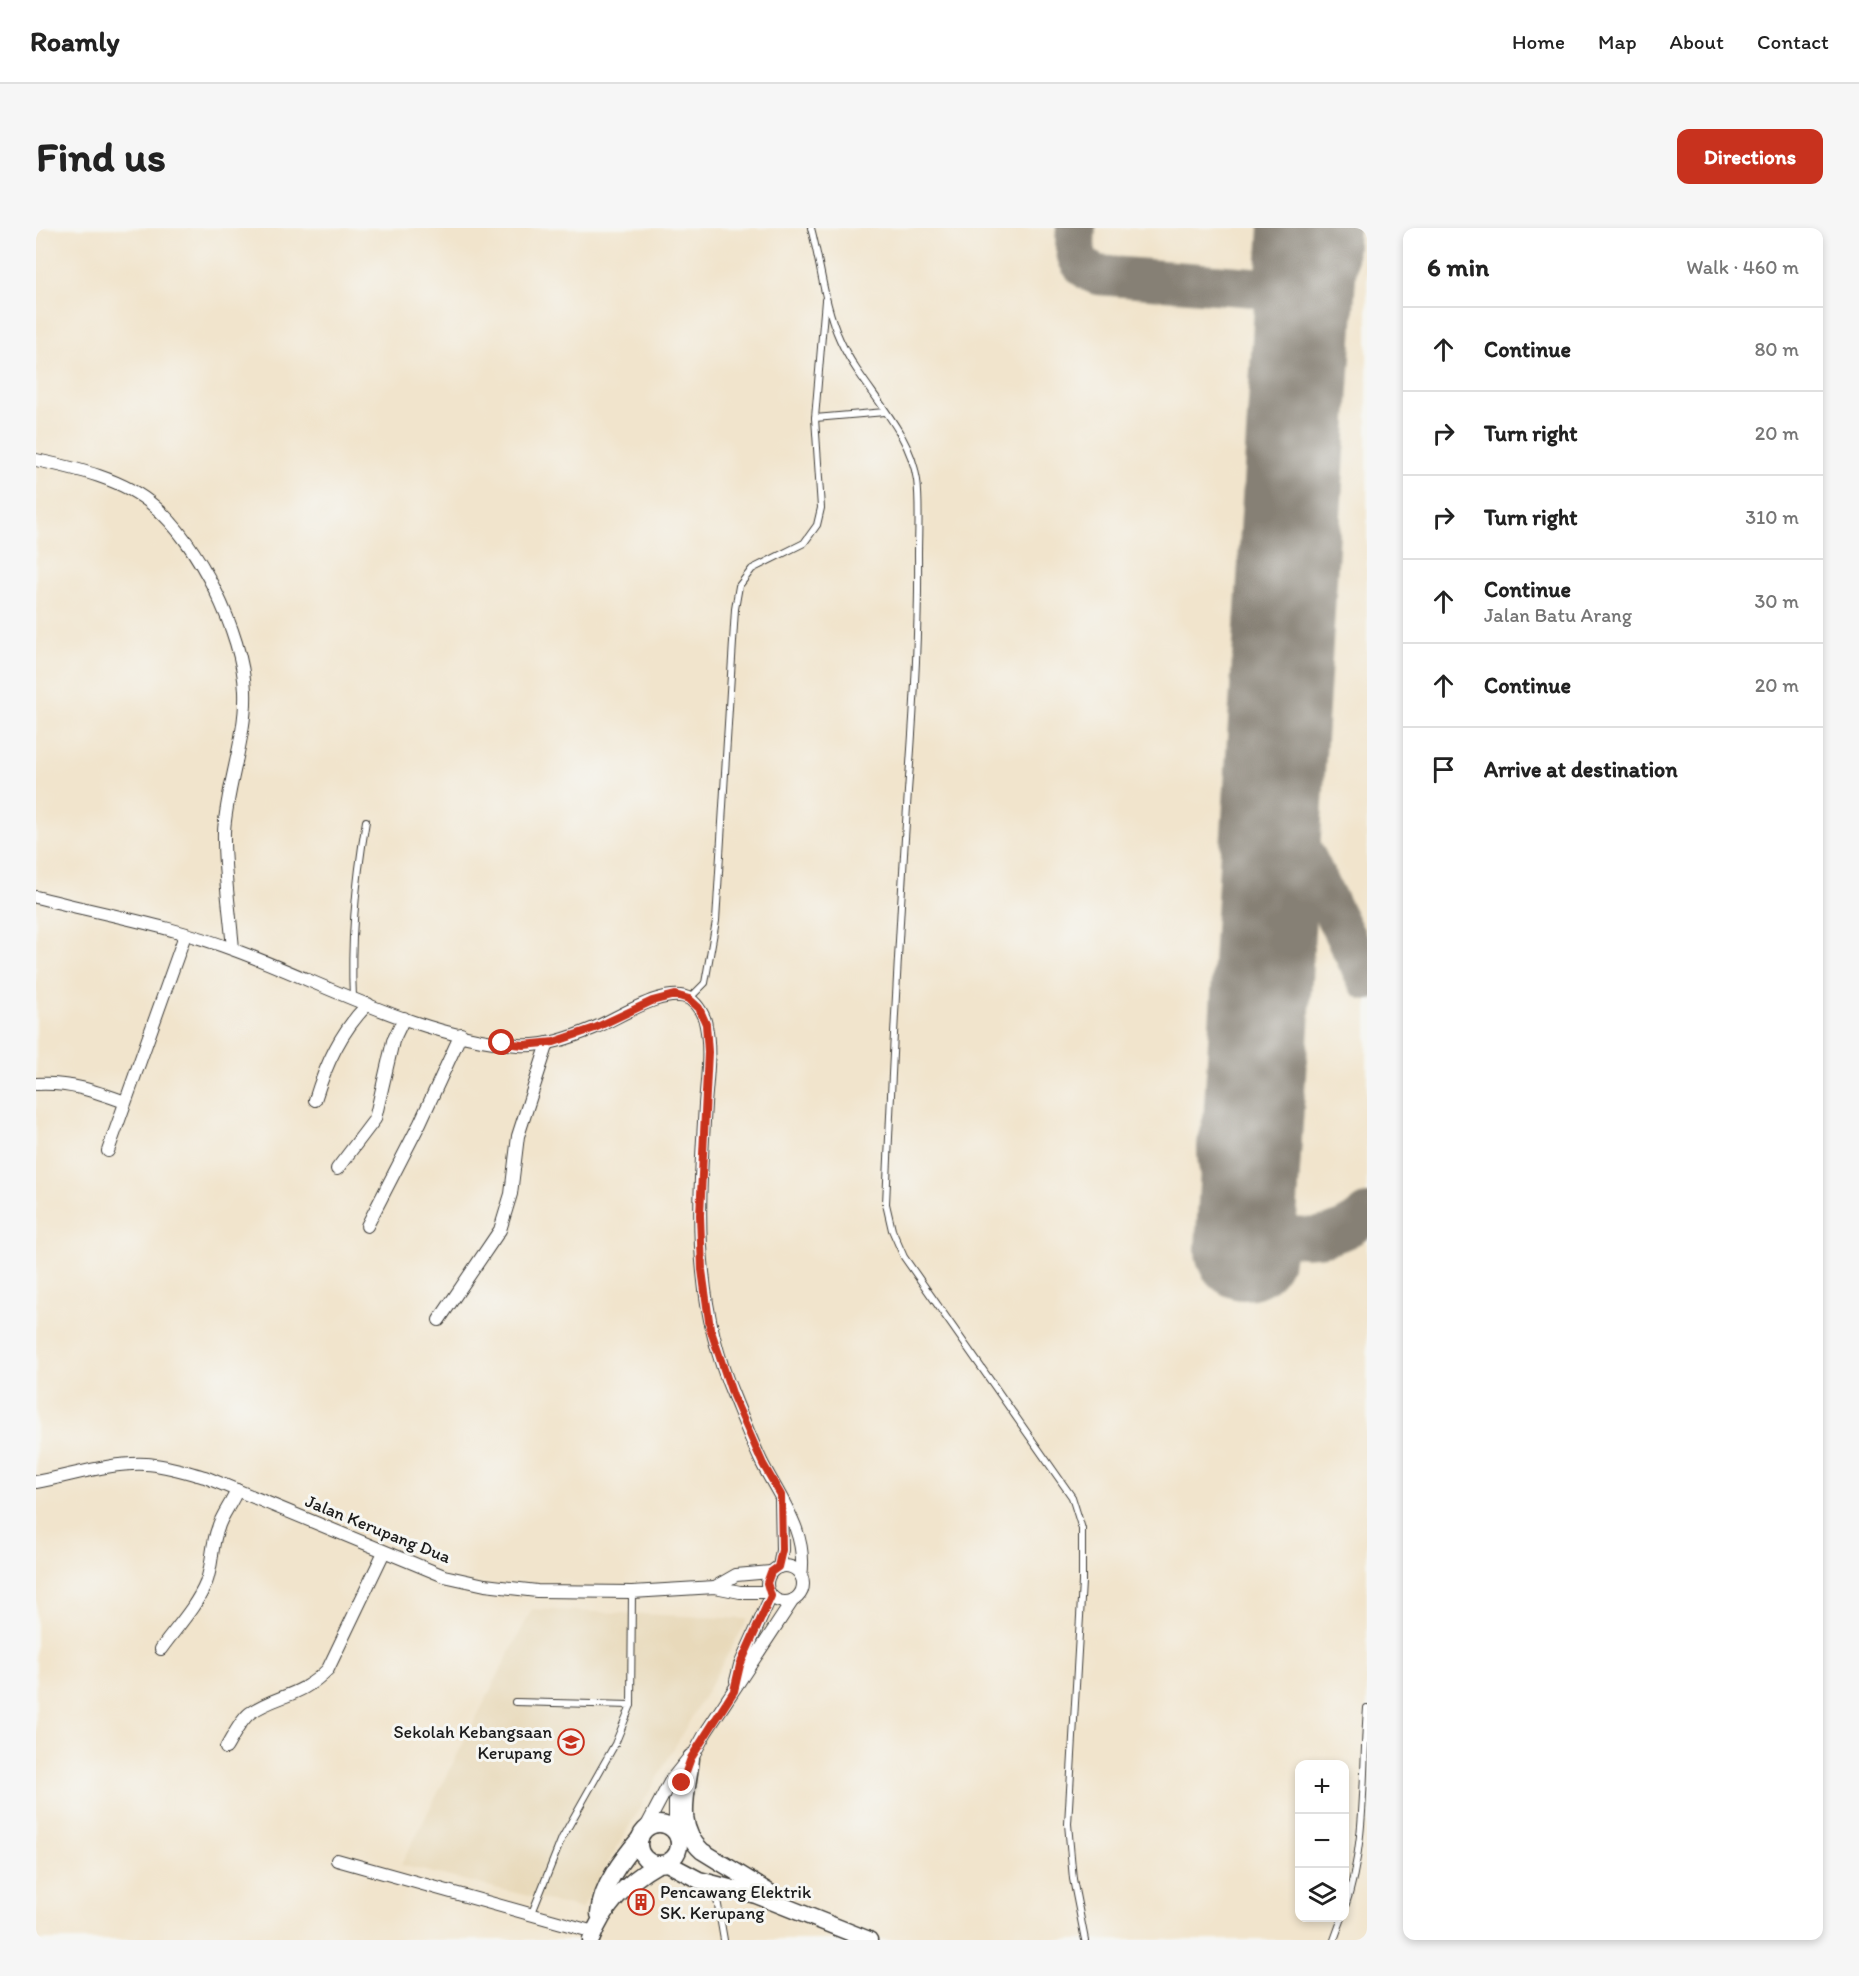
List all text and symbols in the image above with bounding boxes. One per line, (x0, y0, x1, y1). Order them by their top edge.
text: Roamly (30, 24, 120, 58)
text: Home (1512, 29, 1565, 54)
text: Map (1598, 29, 1637, 54)
text: About (1670, 29, 1724, 54)
text: Contact (1757, 29, 1829, 54)
button: Directions (1677, 129, 1823, 184)
text: Find us (36, 131, 166, 182)
text: 6 min (1427, 251, 1489, 283)
text: Walk · 460 m (1686, 255, 1799, 279)
icon: ahead (1427, 333, 1460, 366)
text: Continue (1484, 336, 1571, 363)
text: 80 m (1754, 337, 1799, 361)
icon: right (1427, 417, 1460, 450)
text: Turn right (1484, 420, 1578, 447)
text: 20 m (1755, 421, 1799, 445)
icon: right (1427, 501, 1460, 534)
text: Turn right (1484, 504, 1578, 531)
text: 310 m (1745, 505, 1799, 529)
text: Continue (1484, 576, 1571, 603)
icon: ahead (1427, 585, 1460, 618)
text: 30 m (1754, 589, 1799, 613)
text: Jalan Batu Arang (1484, 603, 1632, 627)
icon: ahead (1427, 669, 1460, 702)
text: Continue (1484, 672, 1571, 699)
text: 20 m (1755, 673, 1799, 697)
icon: arrive (1427, 753, 1460, 786)
text: Arrive at destination (1484, 756, 1678, 783)
route start (488, 1029, 514, 1055)
street label: Jalan Kerupang Dua (302, 1490, 455, 1568)
place label: Sekolah Kebangsaan Kerupang (393, 1721, 553, 1764)
school or university icon: Sekolah Kebangsaan Kerupang (556, 1727, 586, 1757)
map controls (1295, 1760, 1349, 1922)
button: + (1295, 1760, 1349, 1814)
route end (668, 1769, 694, 1795)
button: − (1295, 1814, 1349, 1868)
button: layers (1295, 1868, 1349, 1922)
place label: Pencawang Elektrik SK. Kerupang (660, 1881, 812, 1924)
building icon: Pencawang Elektrik SK. Kerupang (626, 1887, 656, 1917)

